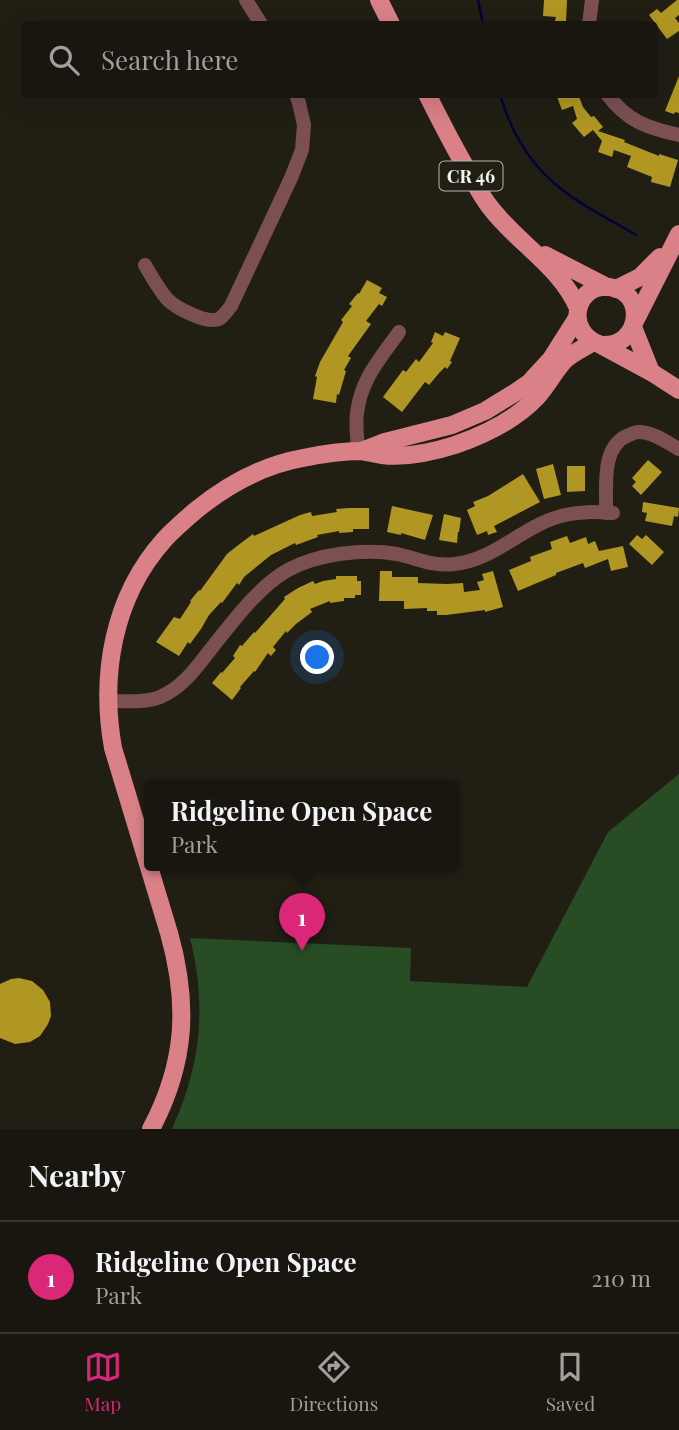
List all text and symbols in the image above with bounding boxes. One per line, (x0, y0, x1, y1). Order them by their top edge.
search box (21, 21, 658, 98)
icon: search (45, 41, 83, 79)
text: Search here (101, 42, 238, 77)
road number: CR 46 (440, 162, 503, 190)
your location (300, 640, 334, 674)
popup (144, 780, 459, 871)
text: Ridgeline Open Space (171, 793, 432, 828)
text: Park (171, 828, 218, 859)
pin: 1 (279, 893, 325, 951)
text: Nearby (28, 1155, 126, 1195)
text: Ridgeline Open Space (95, 1244, 357, 1279)
text: 1 (47, 1262, 55, 1293)
text: 210 m (592, 1262, 651, 1293)
text: Park (95, 1279, 142, 1310)
tab: Map (84, 1348, 122, 1416)
tab: Directions (289, 1348, 378, 1416)
tab: Saved (546, 1348, 595, 1416)

